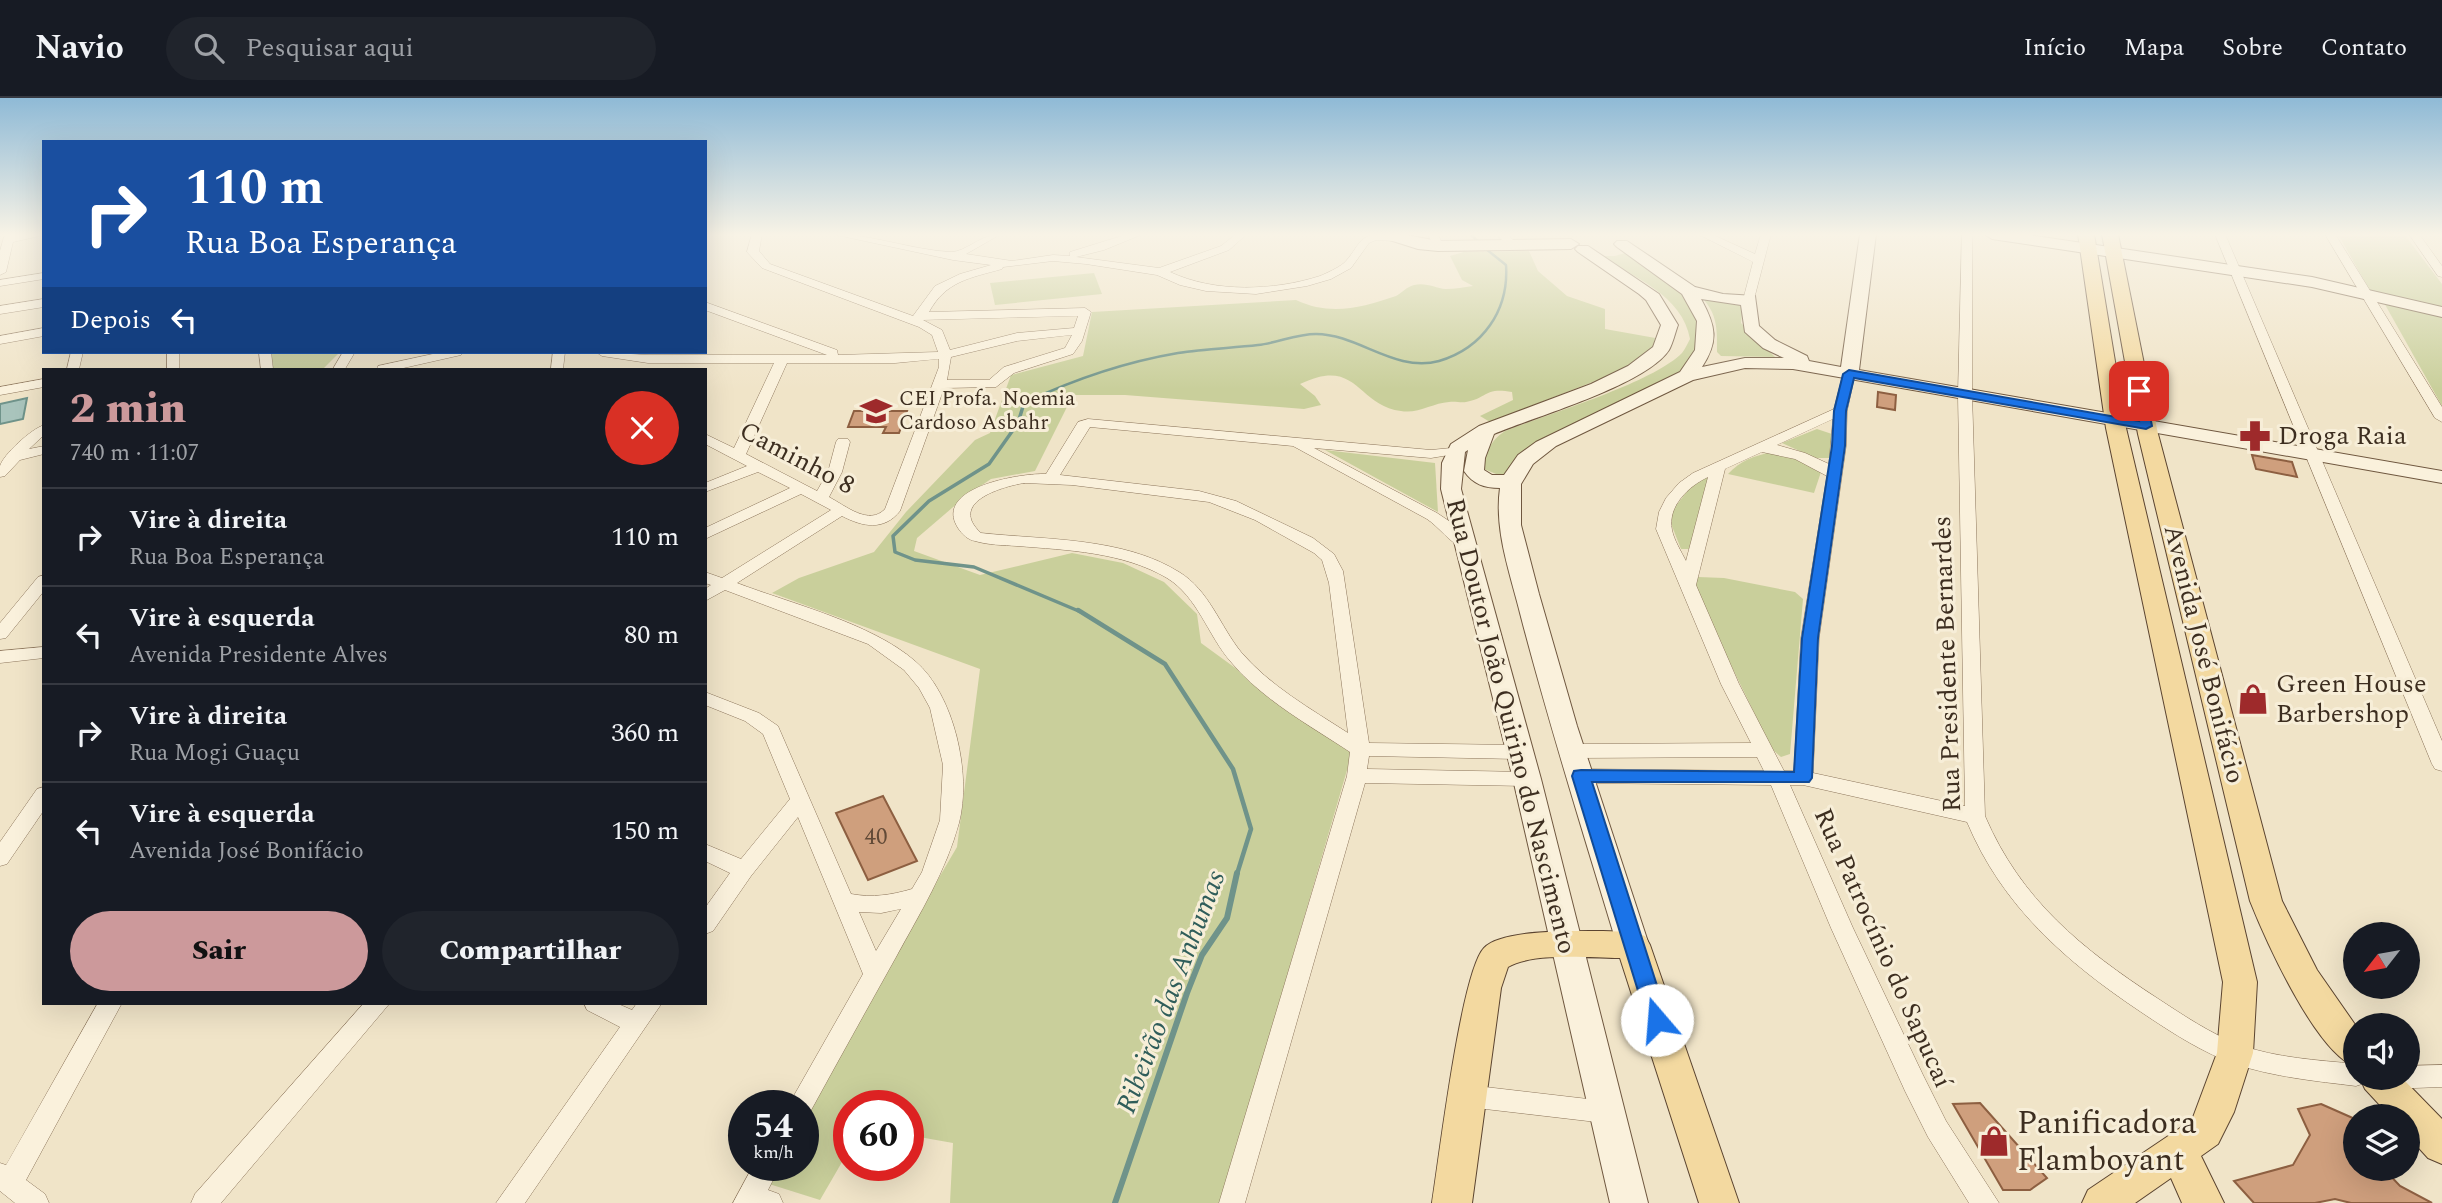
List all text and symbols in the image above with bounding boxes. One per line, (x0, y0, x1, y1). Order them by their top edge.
search box (166, 17, 656, 80)
text: Navio (35, 23, 124, 73)
text: Pesquisar aqui (246, 28, 414, 68)
icon: search (190, 29, 228, 67)
text: Início (2023, 30, 2086, 66)
text: Mapa (2124, 30, 2184, 66)
text: Sobre (2222, 30, 2283, 66)
text: Contato (2321, 30, 2407, 66)
text: 110 m (185, 151, 324, 226)
icon: right (70, 168, 161, 259)
text: Rua Boa Esperança (185, 219, 457, 268)
text: Depois (70, 300, 151, 340)
icon: left (165, 301, 203, 339)
pin (2109, 361, 2169, 421)
icon: arrive (2120, 372, 2158, 410)
text: 2 min (70, 378, 186, 441)
place label: CEI Profa. Noemia Cardoso Asbahr (899, 383, 1076, 439)
button: close (605, 391, 679, 465)
school or university icon: CEI Profa. Noemia Cardoso Asbahr (859, 394, 893, 428)
street label: Caminho 8 (732, 411, 862, 505)
place label: Droga Raia (2278, 416, 2407, 456)
pharmacy icon: Droga Raia (2238, 419, 2272, 453)
text: 740 m · 11:07 (70, 436, 199, 471)
street label: Rua Doutor João Quirino do Nascimento (1435, 494, 1587, 958)
text: Vire à direita (129, 500, 287, 540)
street label: Rua Presidente Bernardes (1922, 515, 1972, 813)
text: 110 m (611, 517, 679, 557)
icon: right (70, 518, 108, 556)
street label: Avenida José Bonifácio (2153, 521, 2255, 787)
text: Rua Boa Esperança (129, 540, 324, 575)
text: Vire à esquerda (129, 598, 315, 638)
text: 80 m (624, 615, 679, 655)
icon: left (70, 616, 108, 654)
text: Avenida Presidente Alves (129, 638, 388, 673)
place label: Green House Barbershop (2276, 664, 2427, 734)
shop icon: Green House Barbershop (2236, 682, 2270, 716)
text: Vire à direita (129, 696, 287, 736)
text: 360 m (611, 713, 679, 753)
icon: right (70, 714, 108, 752)
text: Rua Mogi Guaçu (129, 736, 300, 771)
text: Vire à esquerda (129, 794, 315, 834)
street label: Rua Patrocínio do Sapucaí (1803, 802, 1964, 1096)
text: 150 m (611, 811, 679, 851)
icon: left (70, 812, 108, 850)
house number: 40 (865, 820, 888, 855)
text: Avenida José Bonifácio (129, 834, 364, 869)
water label: Ribeirão das Anhumas (1105, 864, 1237, 1120)
button: Sair (70, 911, 368, 991)
button: Compartilhar (382, 911, 679, 991)
north arrow (2343, 922, 2420, 999)
map controls (2343, 922, 2420, 1181)
position arrow (1620, 983, 1694, 1057)
button: sound (2343, 1013, 2420, 1090)
speed limit sign: 60 (833, 1090, 924, 1181)
place label: Panificadora Flamboyant (2017, 1099, 2197, 1185)
text: 54 (754, 1100, 793, 1153)
button: layers (2343, 1104, 2420, 1181)
shop icon: Panificadora Flamboyant (1977, 1124, 2011, 1158)
text: km/h (753, 1139, 794, 1166)

